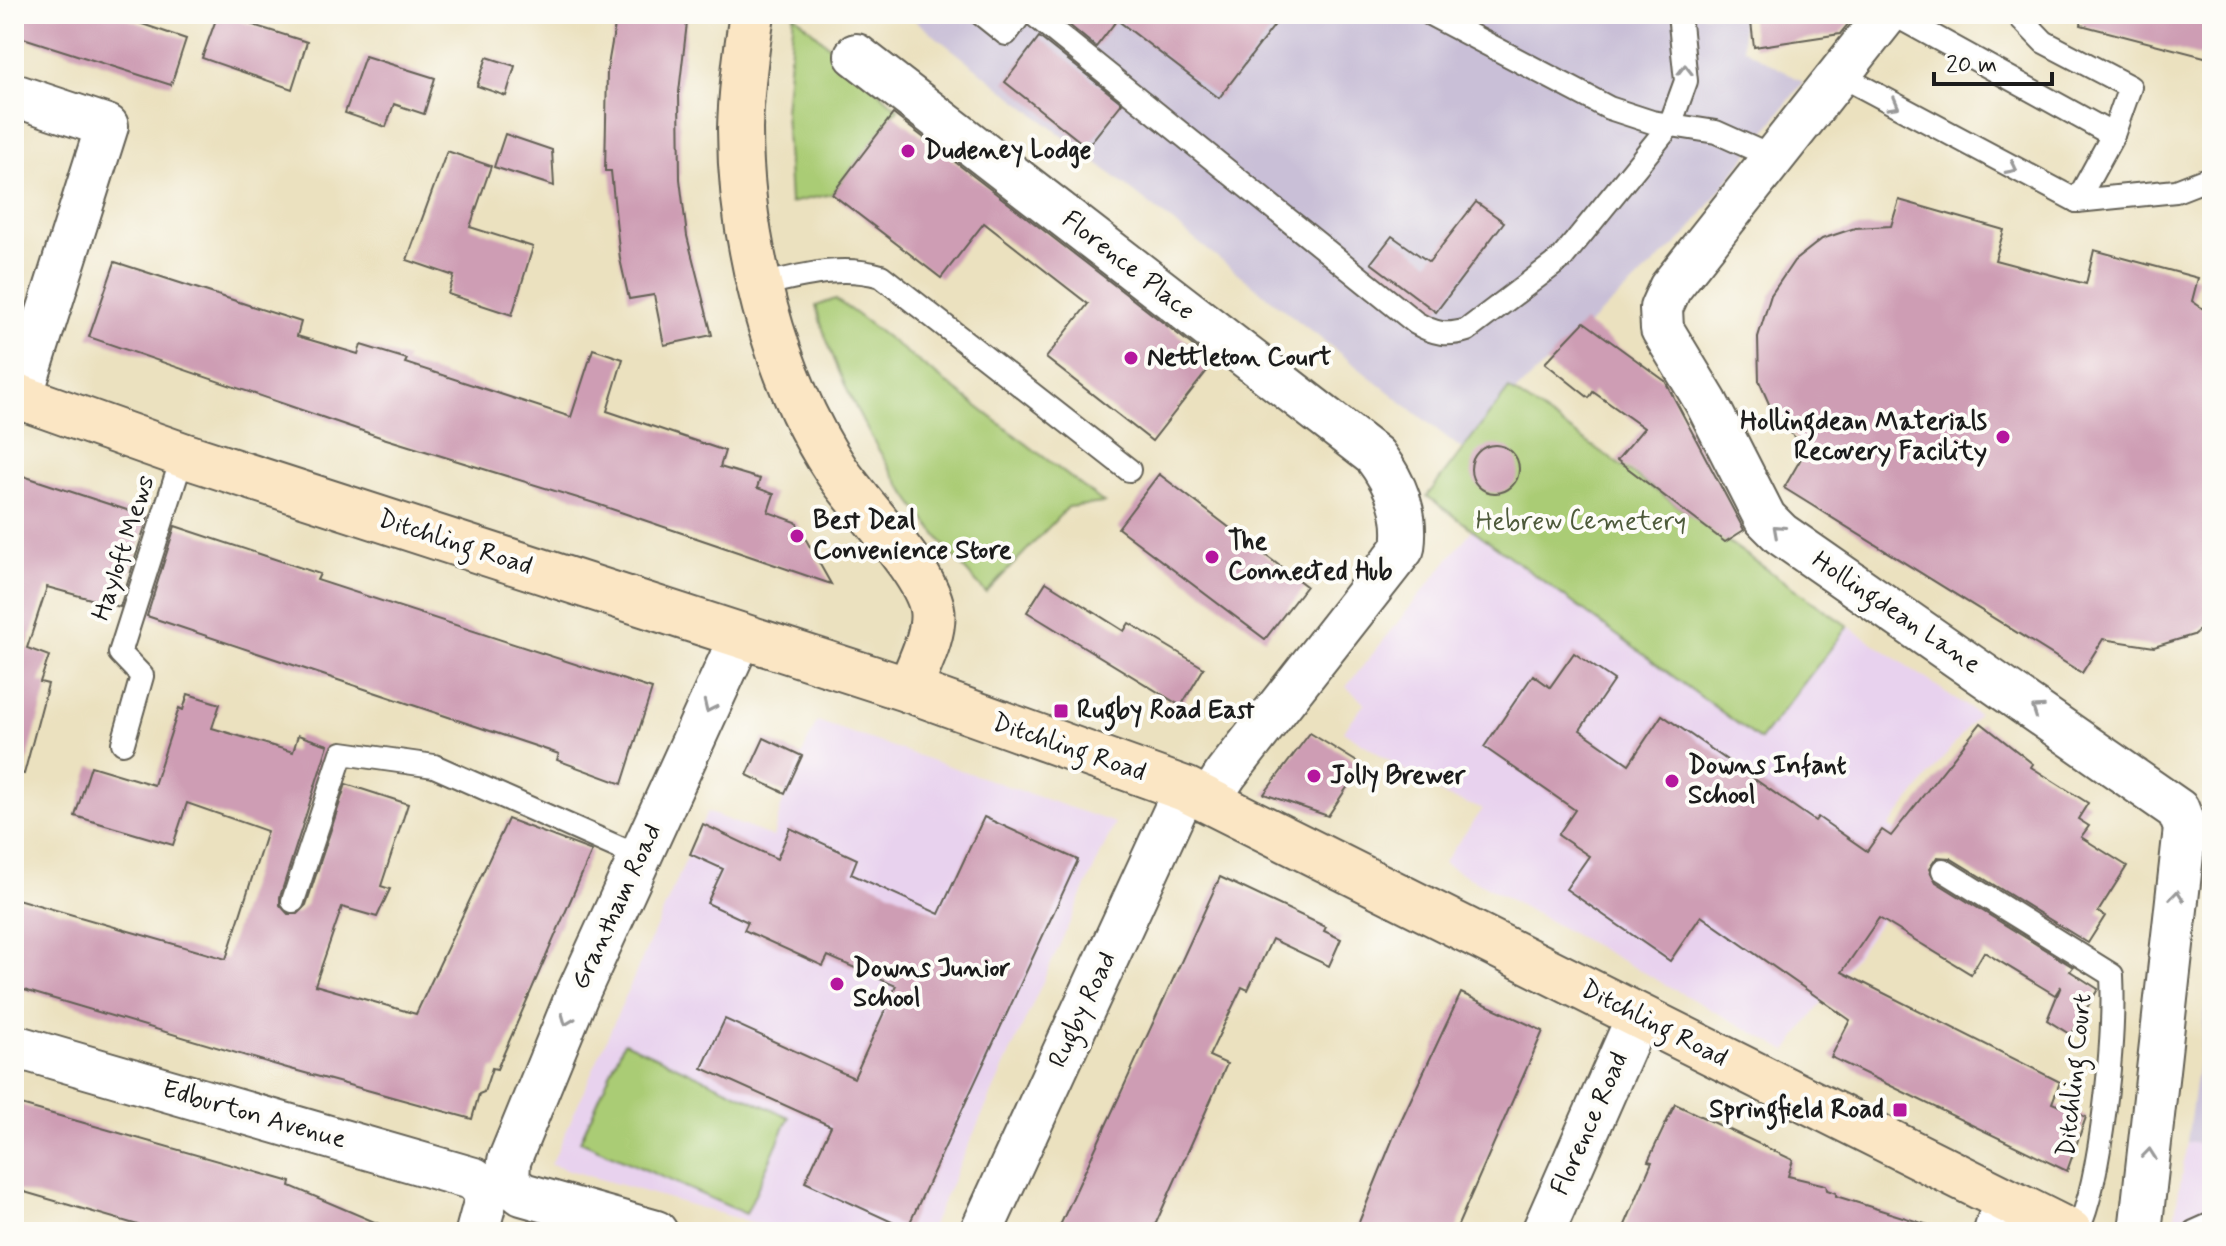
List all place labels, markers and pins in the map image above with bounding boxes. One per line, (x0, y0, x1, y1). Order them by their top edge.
place label: Dudeney Lodge (924, 134, 1092, 169)
marker: Dudeney Lodge (899, 142, 917, 160)
place label: Nettleton Court (1147, 341, 1331, 375)
marker: Nettleton Court (1122, 349, 1140, 367)
place label: Hollingdean Materials Recovery Facility (1740, 405, 1987, 469)
marker: Hollingdean Materials Recovery Facility (1994, 428, 2012, 446)
place label: Best Deal Convenience Store (813, 504, 1012, 568)
place label: The Connected Hub (1228, 525, 1393, 589)
marker: Best Deal Convenience Store (788, 527, 806, 545)
marker: The Connected Hub (1203, 548, 1221, 566)
place label: Rugby Road East (1077, 694, 1256, 731)
marker: Rugby Road East (1052, 702, 1070, 720)
place label: Downs Infant School (1688, 749, 1847, 813)
place label: Jolly Brewer (1330, 759, 1467, 793)
marker: Jolly Brewer (1305, 767, 1323, 785)
marker: Downs Infant School (1663, 772, 1681, 790)
place label: Downs Junior School (853, 952, 1010, 1016)
marker: Downs Junior School (828, 975, 846, 993)
place label: Springfield Road (1709, 1093, 1884, 1130)
marker: Springfield Road (1891, 1101, 1909, 1119)

